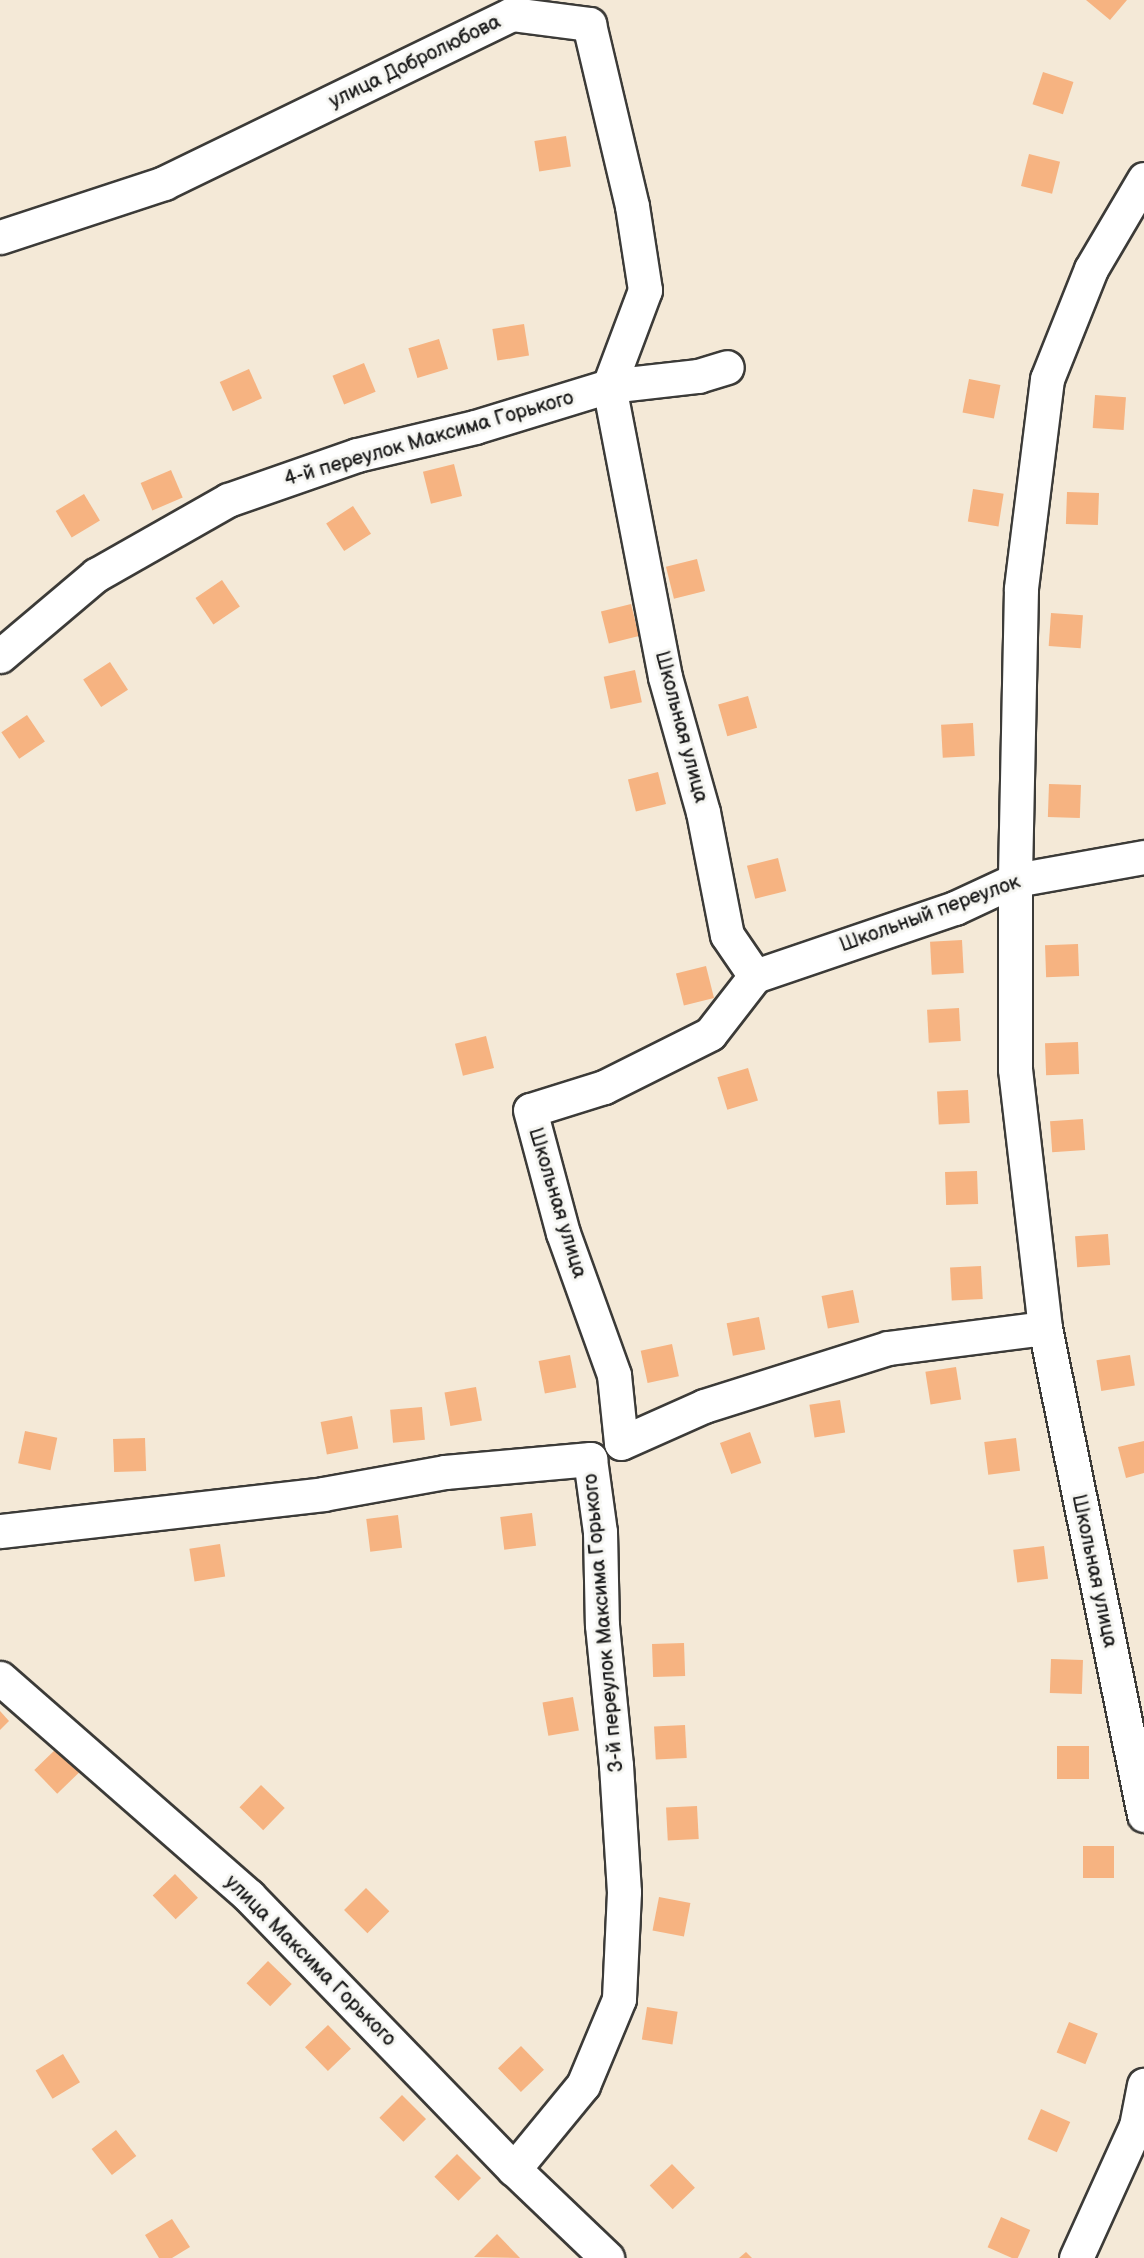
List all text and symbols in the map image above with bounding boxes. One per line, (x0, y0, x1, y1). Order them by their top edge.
street label: улица Добролюбова (325, 10, 505, 114)
street label: 4-й переулок Максима Горького (282, 386, 576, 492)
street label: Школьная улица (649, 648, 713, 806)
street label: Школьный переулок (836, 870, 1024, 958)
street label: Школьная улица (523, 1125, 591, 1281)
street label: 3-й переулок Максима Горького (579, 1473, 629, 1773)
street label: Школьная улица (1066, 1492, 1122, 1650)
street label: улица Максима Горького (219, 1870, 401, 2052)

